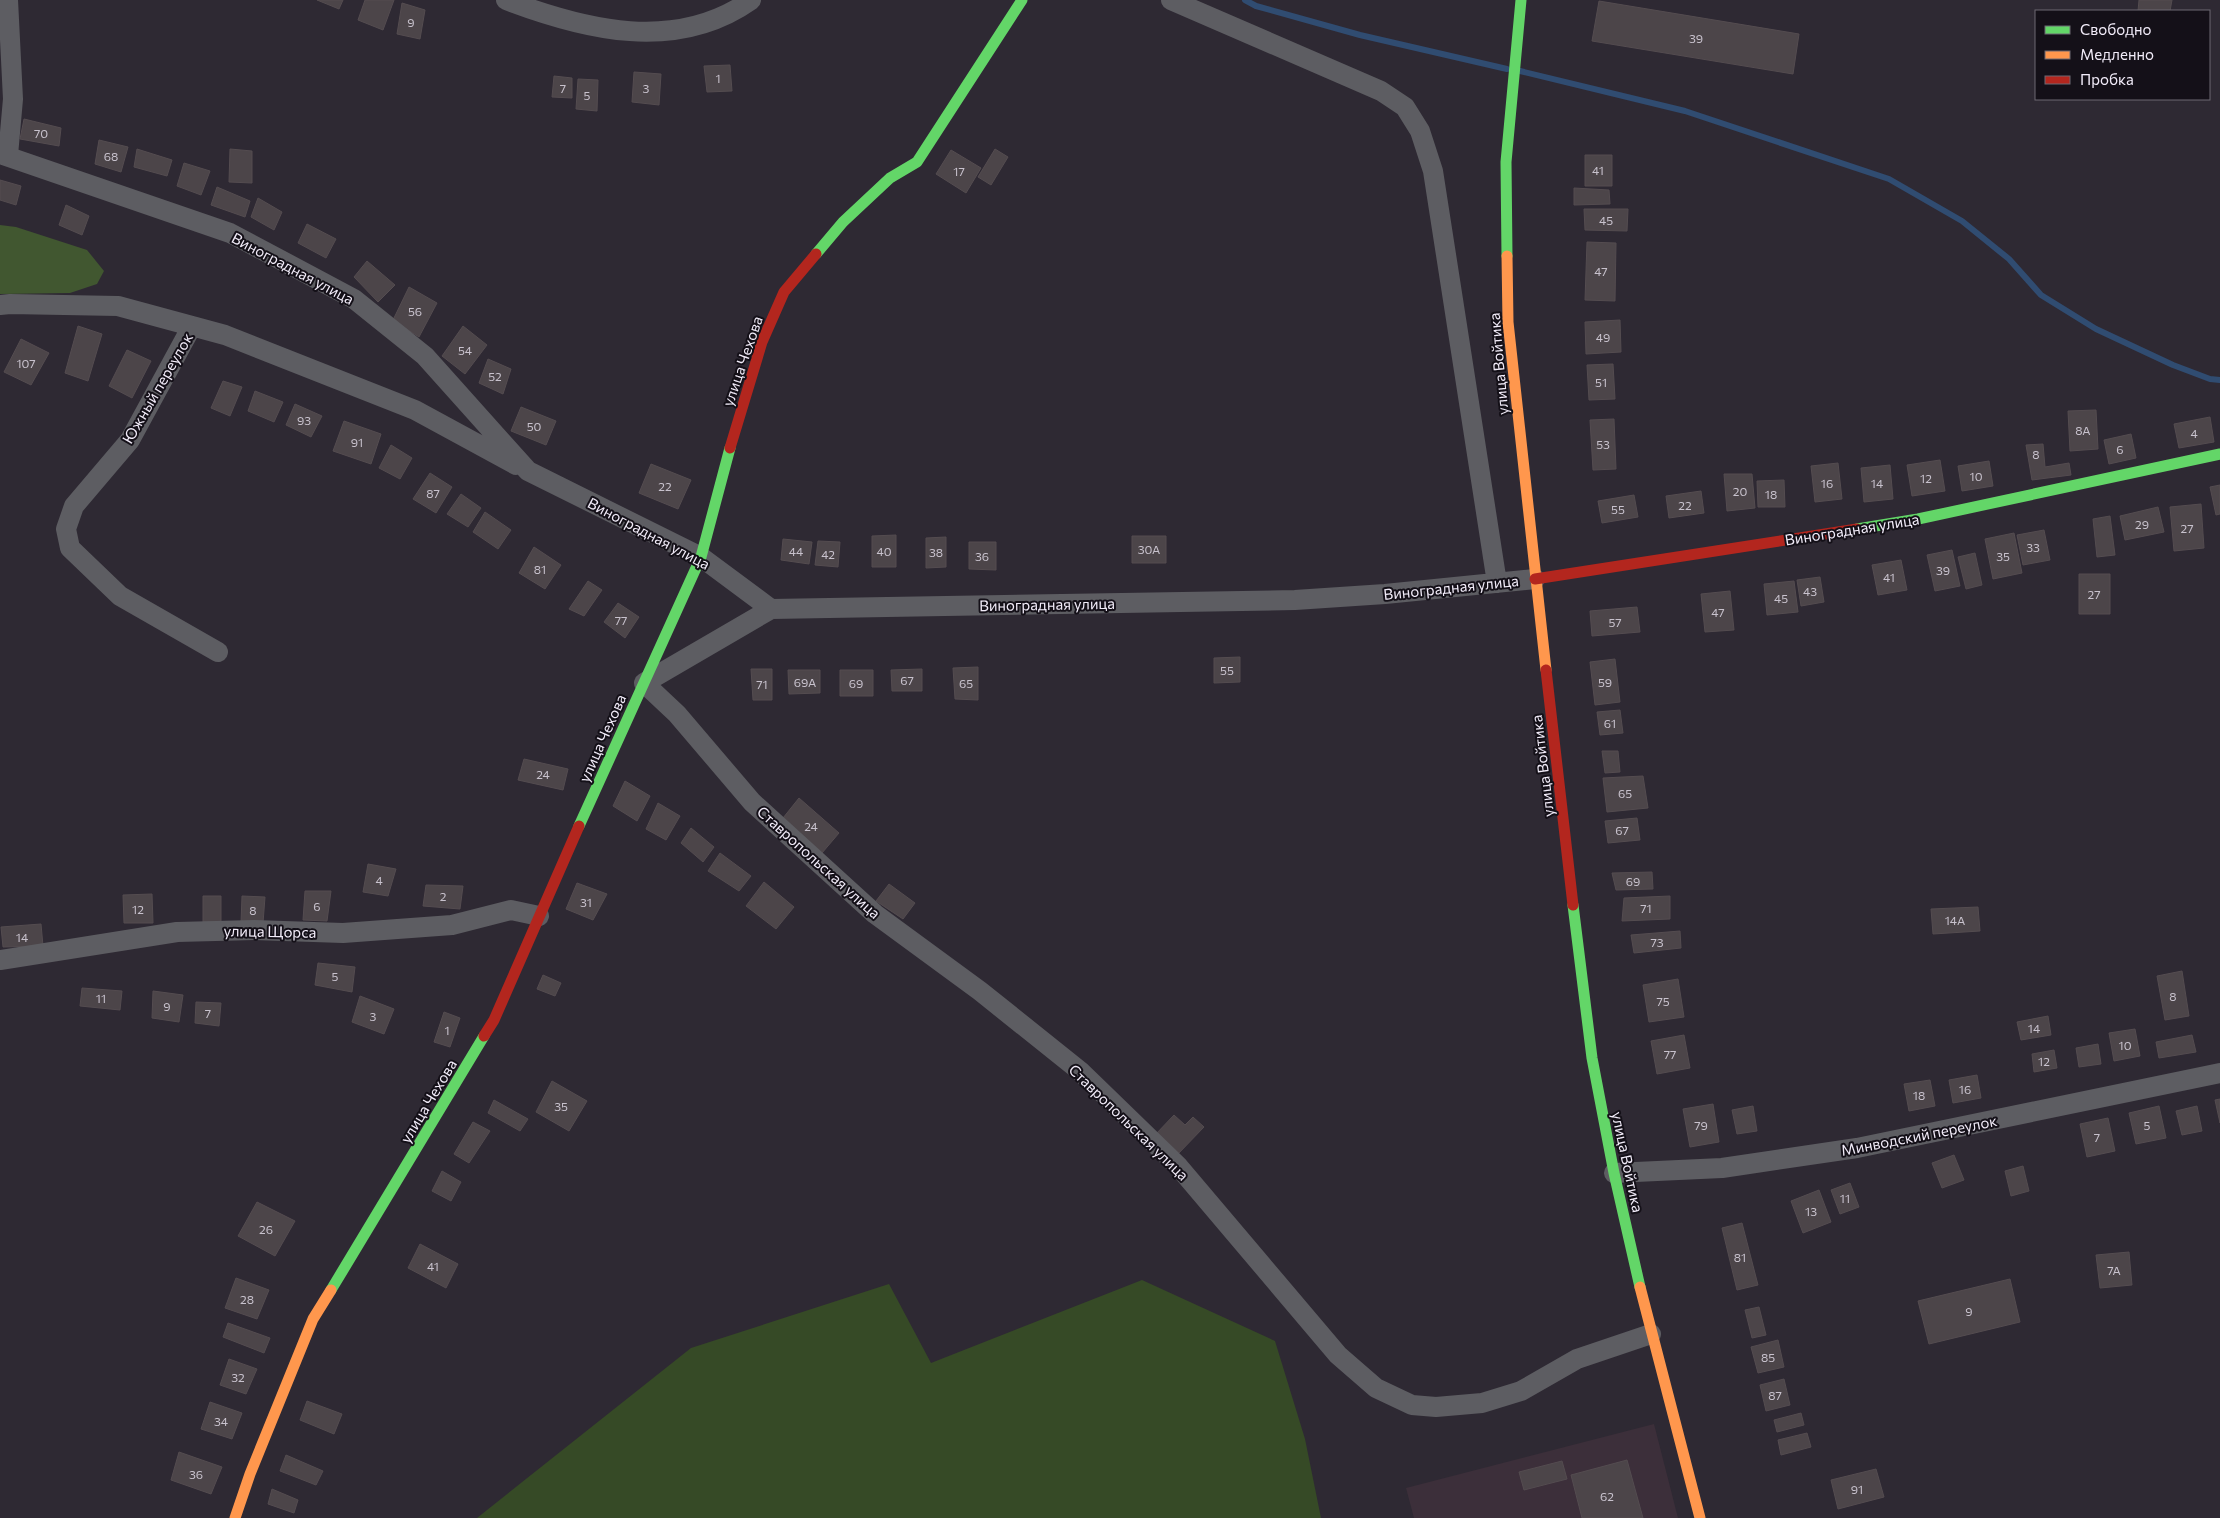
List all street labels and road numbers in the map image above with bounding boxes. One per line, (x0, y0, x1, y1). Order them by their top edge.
street label: Виноградная улица (229, 228, 357, 308)
street label: улица Войтика (1485, 312, 1511, 416)
street label: улица Чехова (718, 313, 766, 409)
street label: Южный переулок (118, 329, 196, 447)
street label: Виноградная улица (585, 493, 713, 573)
street label: Виноградная улица (1784, 509, 1920, 549)
street label: Виноградная улица (1383, 571, 1519, 603)
street label: Виноградная улица (979, 594, 1115, 614)
street label: улица Чехова (575, 691, 629, 785)
street label: улица Войтика (1527, 714, 1557, 818)
street label: Ставропольская улица (754, 802, 884, 922)
street label: улица Щорса (223, 921, 317, 941)
street label: улица Чехова (396, 1056, 460, 1146)
street label: Ставропольская улица (1065, 1060, 1193, 1184)
street label: улица Войтика (1609, 1110, 1647, 1214)
street label: Минводский переулок (1839, 1111, 1999, 1159)

